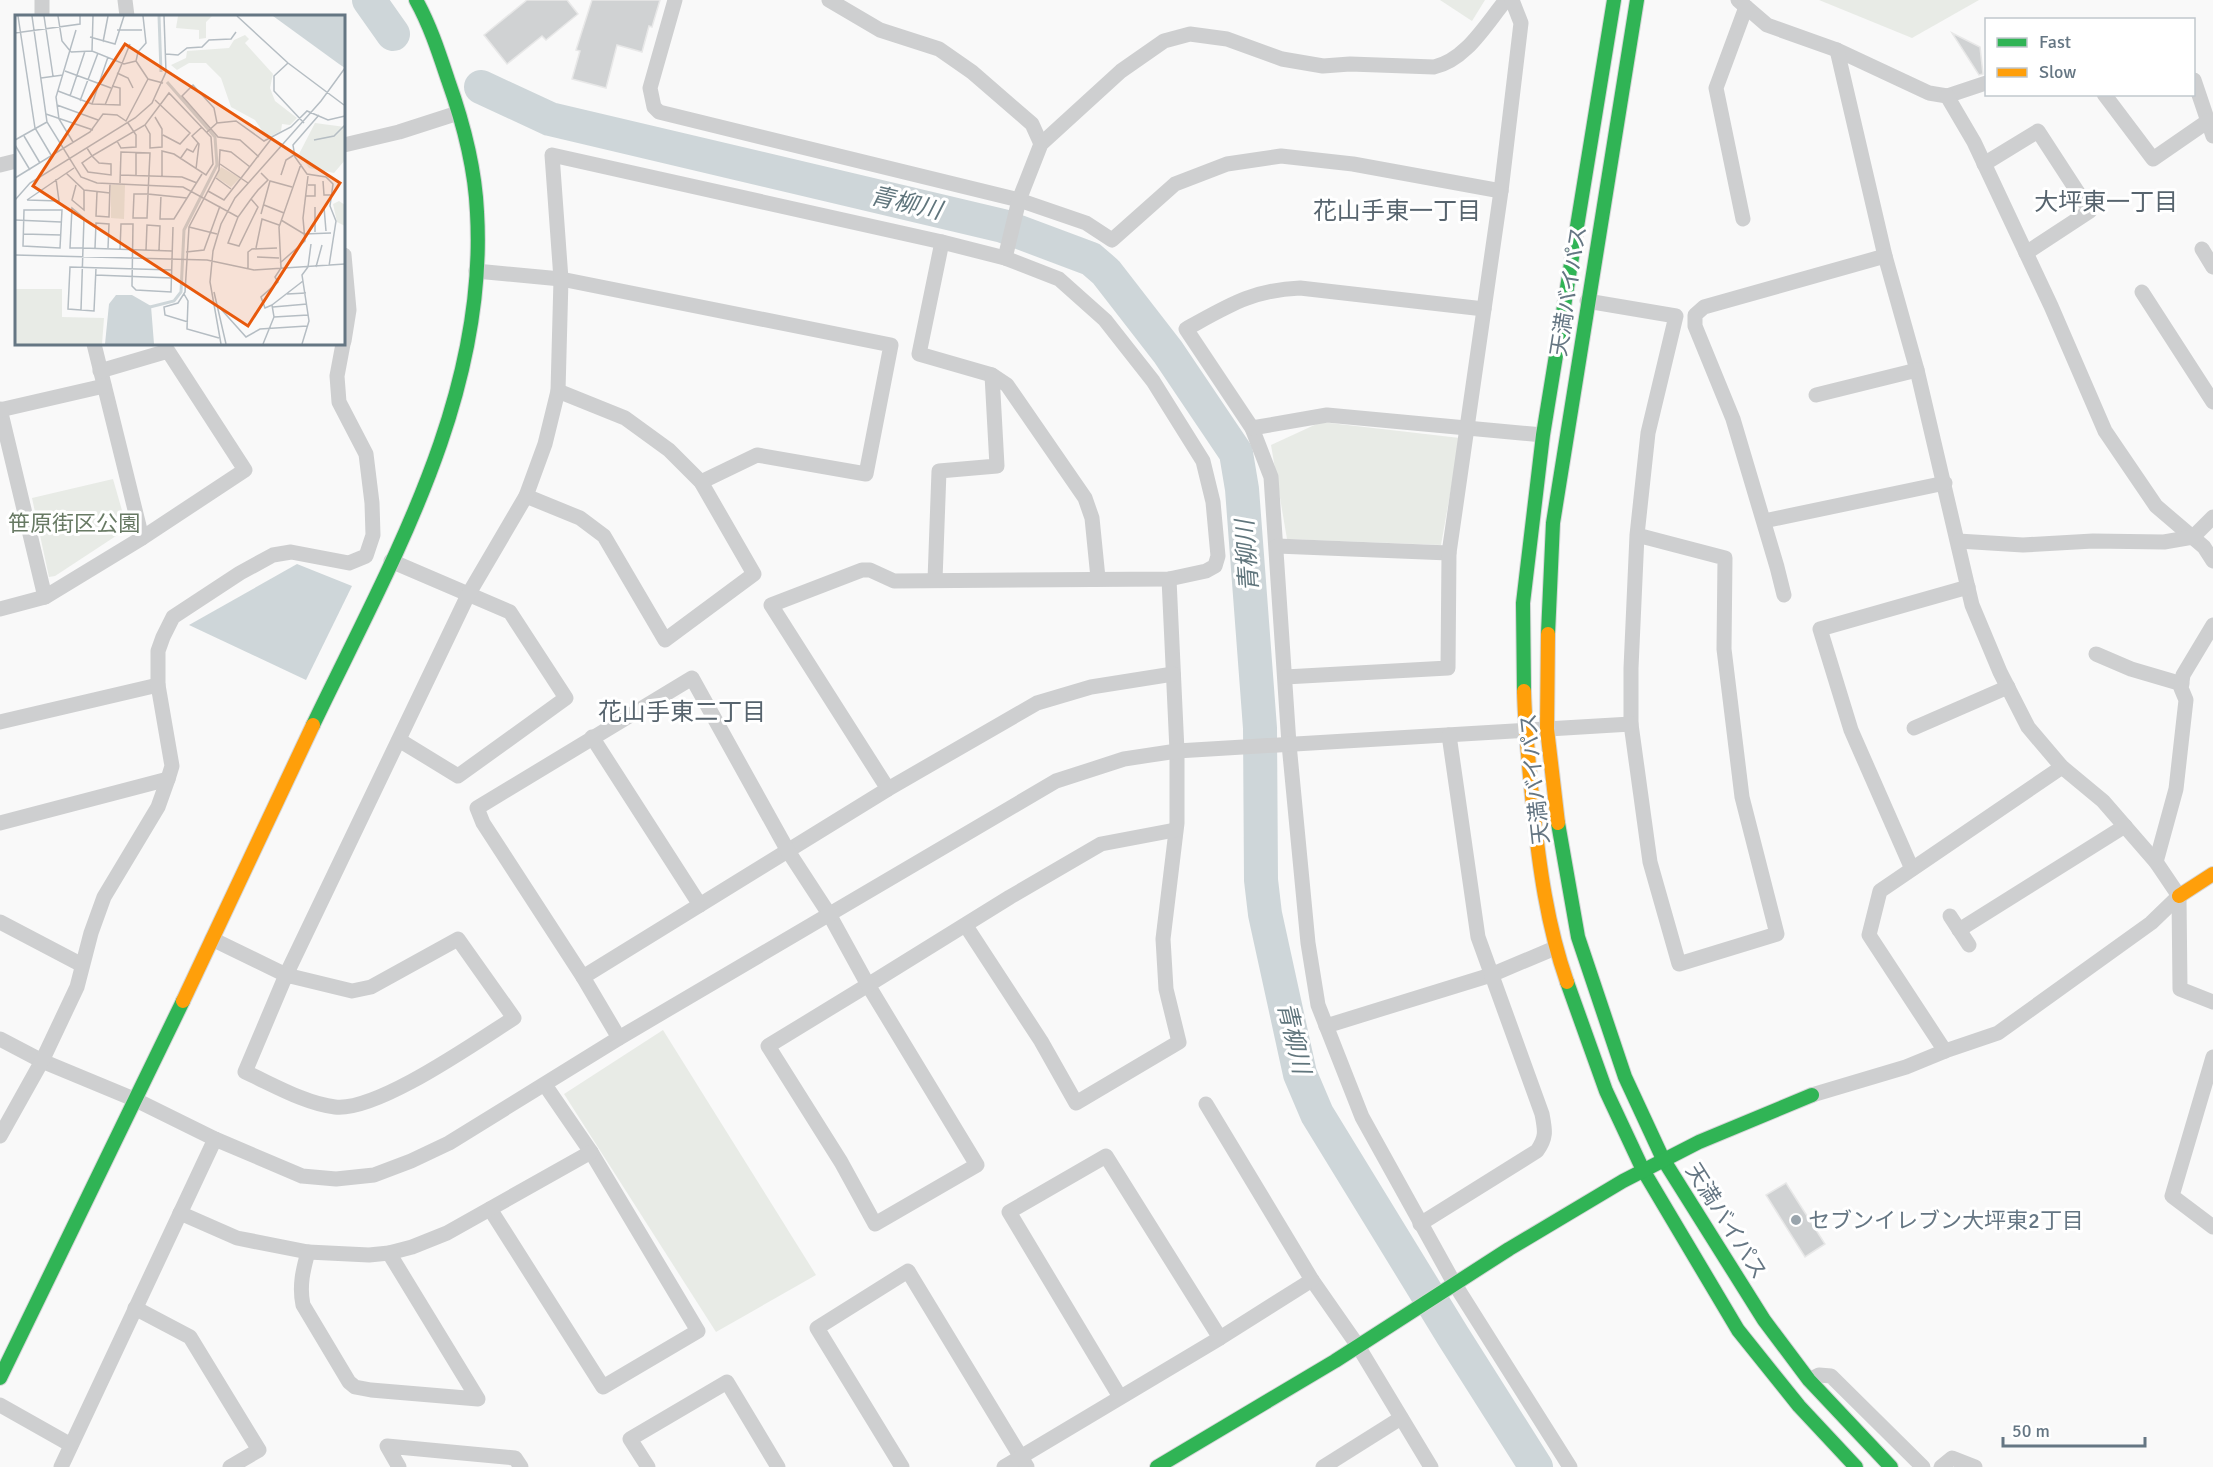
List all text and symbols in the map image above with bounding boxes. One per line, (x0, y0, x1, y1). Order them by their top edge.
inset map (15, 15, 345, 345)
legend (1985, 18, 2195, 96)
text: Fast (2039, 31, 2071, 53)
text: Slow (2039, 61, 2076, 83)
water label: 青柳川 (868, 180, 947, 226)
district label: 大坪東一丁目 (2034, 187, 2178, 217)
district label: 花山手東一丁目 (1313, 196, 1481, 226)
street label: 天満バイパス (1545, 224, 1592, 358)
park label: 笹原街区公園 (8, 510, 140, 537)
water label: 青柳川 (1229, 516, 1264, 593)
district label: 花山手東二丁目 (598, 697, 766, 727)
street label: 天満バイパス (1514, 712, 1555, 846)
water label: 青柳川 (1271, 1000, 1317, 1079)
street label: 天満バイパス (1680, 1158, 1773, 1284)
place label: セブンイレブン大坪東2丁目 (1808, 1207, 2084, 1234)
marker: セブンイレブン大坪東2丁目 (1789, 1213, 1803, 1227)
scale bar (2003, 1410, 2146, 1448)
text: 50 m (2012, 1420, 2050, 1442)

